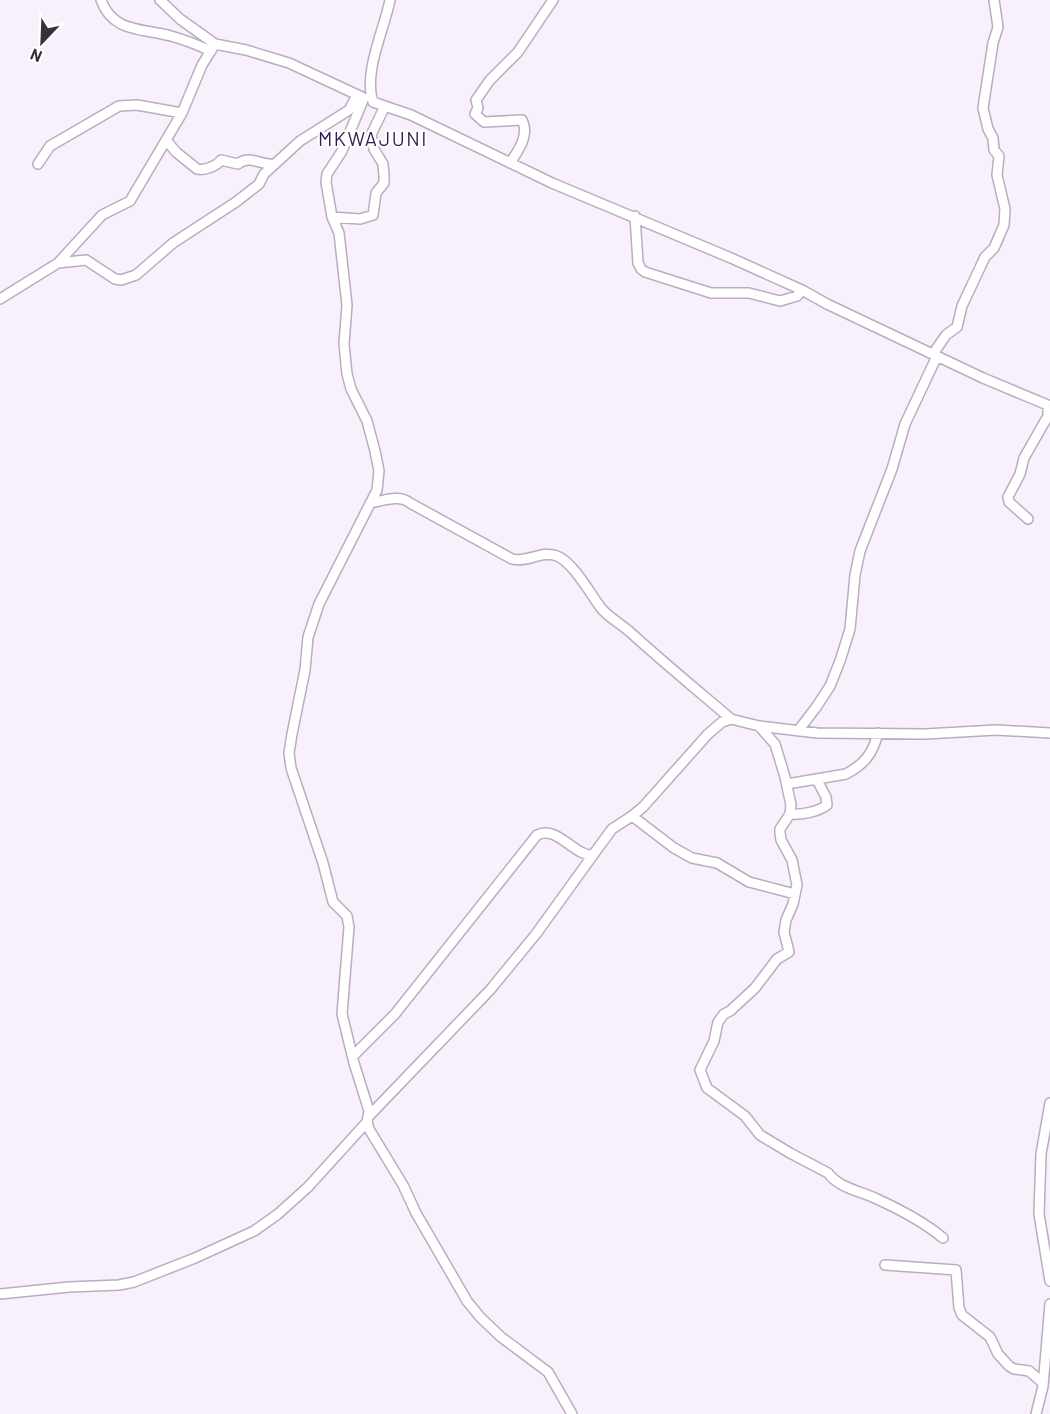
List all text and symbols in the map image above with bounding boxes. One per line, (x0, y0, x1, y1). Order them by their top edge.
north arrow (12, 12, 72, 72)
text: N (27, 45, 45, 67)
district label: MKWAJUNI (318, 126, 428, 150)

